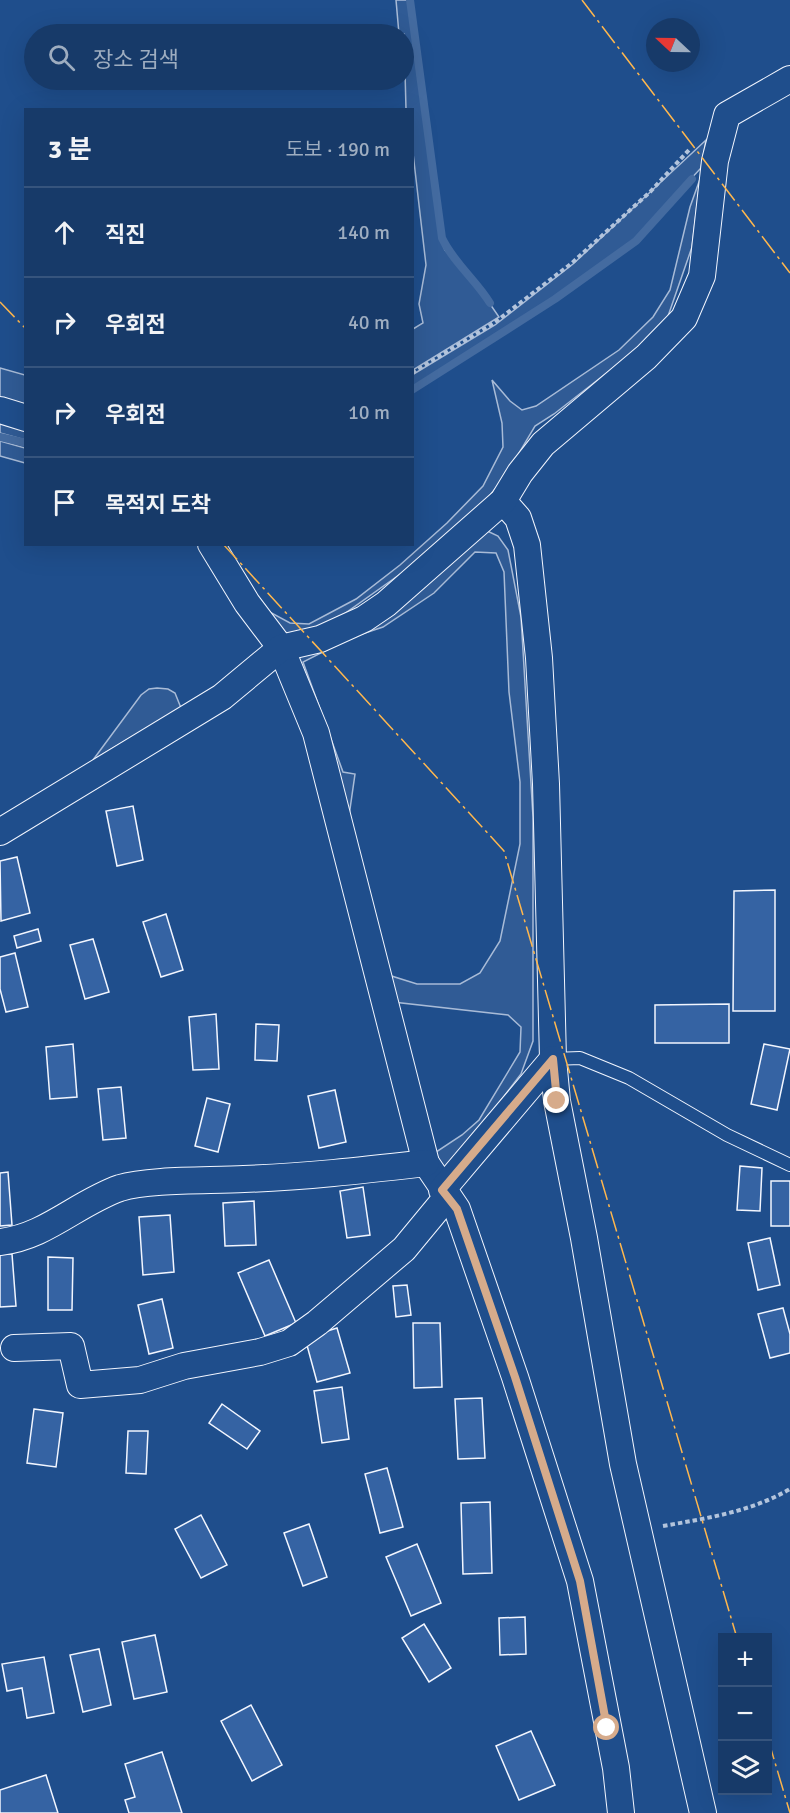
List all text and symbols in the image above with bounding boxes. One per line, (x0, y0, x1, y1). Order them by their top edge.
north arrow (646, 18, 700, 72)
search box (24, 24, 414, 90)
icon: search (45, 41, 78, 74)
text: 장소 검색 (93, 46, 179, 73)
text: 3 분 (48, 134, 92, 166)
text: 도보 · 190 m (286, 137, 390, 162)
icon: ahead (48, 216, 81, 249)
text: 140 m (337, 220, 390, 245)
text: 직진 (105, 221, 145, 248)
icon: right (48, 306, 81, 339)
text: 40 m (348, 310, 390, 335)
text: 우회전 (105, 311, 166, 338)
icon: right (48, 396, 81, 429)
text: 10 m (348, 400, 390, 425)
text: 우회전 (105, 401, 166, 428)
icon: arrive (48, 486, 81, 519)
text: 목적지 도착 (105, 491, 211, 518)
route end (543, 1087, 569, 1113)
map controls (718, 1633, 772, 1795)
button: + (718, 1633, 772, 1687)
button: − (718, 1687, 772, 1741)
route start (593, 1714, 619, 1740)
button: layers (718, 1741, 772, 1795)

